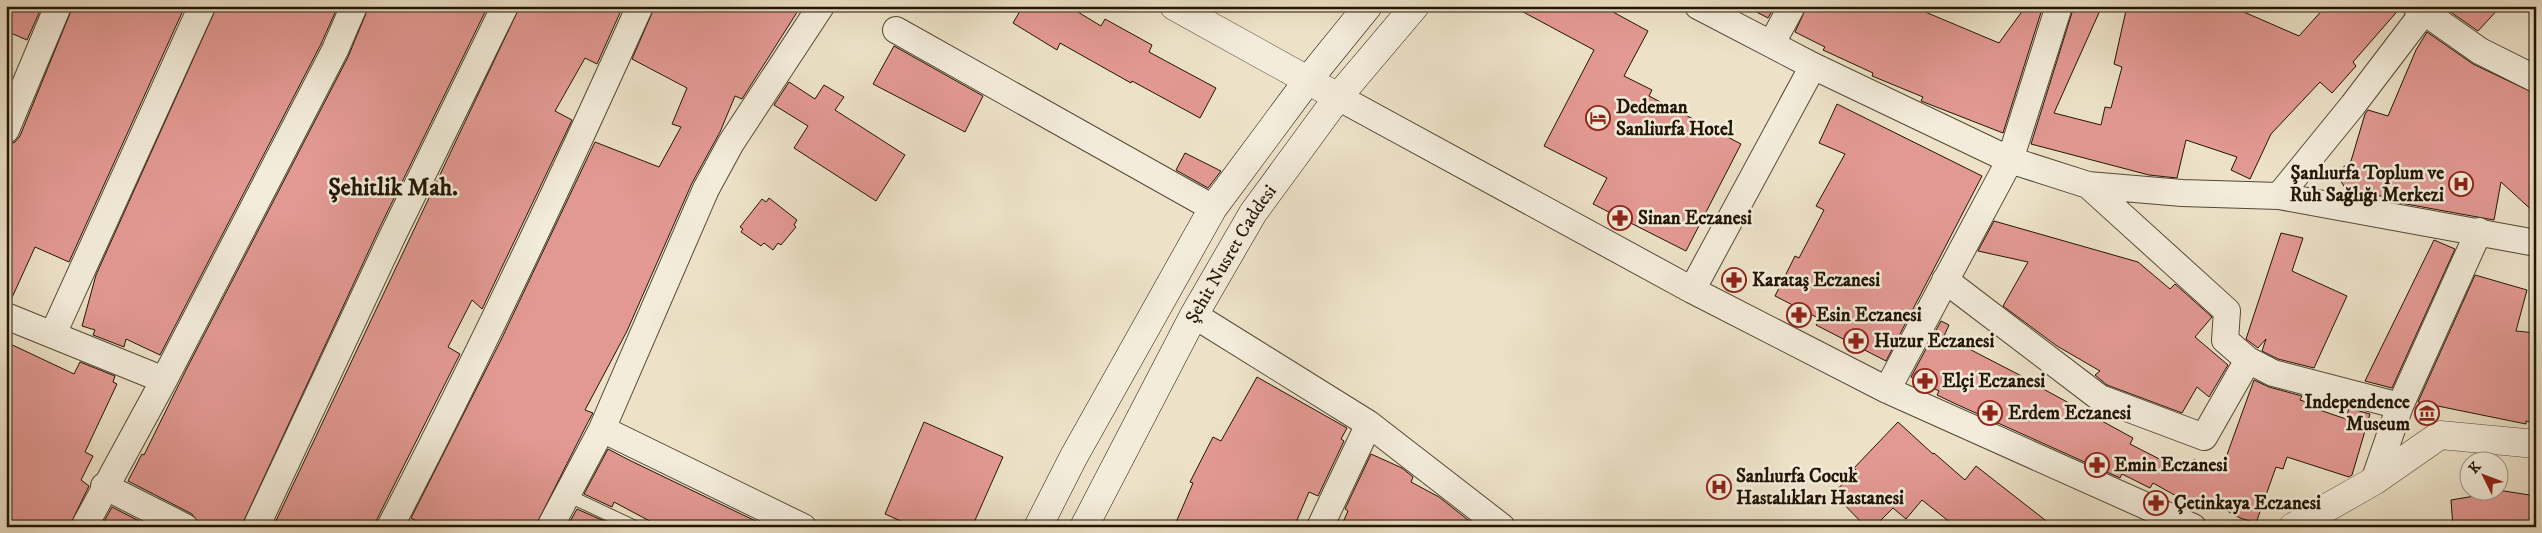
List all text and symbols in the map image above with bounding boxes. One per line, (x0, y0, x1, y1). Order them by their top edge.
place label: Dedeman Sanliurfa Hotel (1616, 96, 1734, 141)
hotel icon: Dedeman Sanliurfa Hotel (1585, 105, 1611, 131)
place label: Şanlıurfa Toplum ve Ruh Sağlığı Merkezi (2290, 162, 2444, 207)
hospital icon: Şanlıurfa Toplum ve Ruh Sağlığı Merkezi (2448, 171, 2474, 197)
district label: Şehitlik Mah. (328, 173, 458, 203)
street label: Şehit Nusret Caddesi (1180, 180, 1281, 327)
pharmacy icon: Sinan Eczanesi (1607, 205, 1633, 231)
place label: Sinan Eczanesi (1638, 207, 1752, 230)
pharmacy icon: Karataş Eczanesi (1721, 267, 1747, 293)
place label: Karataş Eczanesi (1752, 269, 1880, 292)
pharmacy icon: Esin Eczanesi (1786, 302, 1812, 328)
place label: Esin Eczanesi (1816, 304, 1922, 327)
pharmacy icon: Huzur Eczanesi (1843, 328, 1869, 354)
place label: Huzur Eczanesi (1874, 330, 1994, 353)
pharmacy icon: Elçi Eczanesi (1912, 368, 1938, 394)
place label: Elçi Eczanesi (1942, 370, 2045, 393)
place label: Independence Museum (2304, 391, 2411, 436)
pharmacy icon: Erdem Eczanesi (1977, 400, 2003, 426)
museum icon: Independence Museum (2414, 400, 2440, 426)
place label: Erdem Eczanesi (2008, 402, 2131, 425)
north arrow (2460, 450, 2510, 500)
pharmacy icon: Emin Eczanesi (2084, 452, 2110, 478)
place label: Emin Eczanesi (2114, 454, 2228, 477)
text: K (2465, 457, 2486, 478)
place label: Sanlıurfa Cocuk Hastalıkları Hastanesi (1736, 465, 1904, 510)
hospital icon: Sanlıurfa Cocuk Hastalıkları Hastanesi (1706, 474, 1732, 500)
pharmacy icon: Çetinkaya Eczanesi (2143, 490, 2169, 516)
place label: Çetinkaya Eczanesi (2174, 492, 2321, 515)

